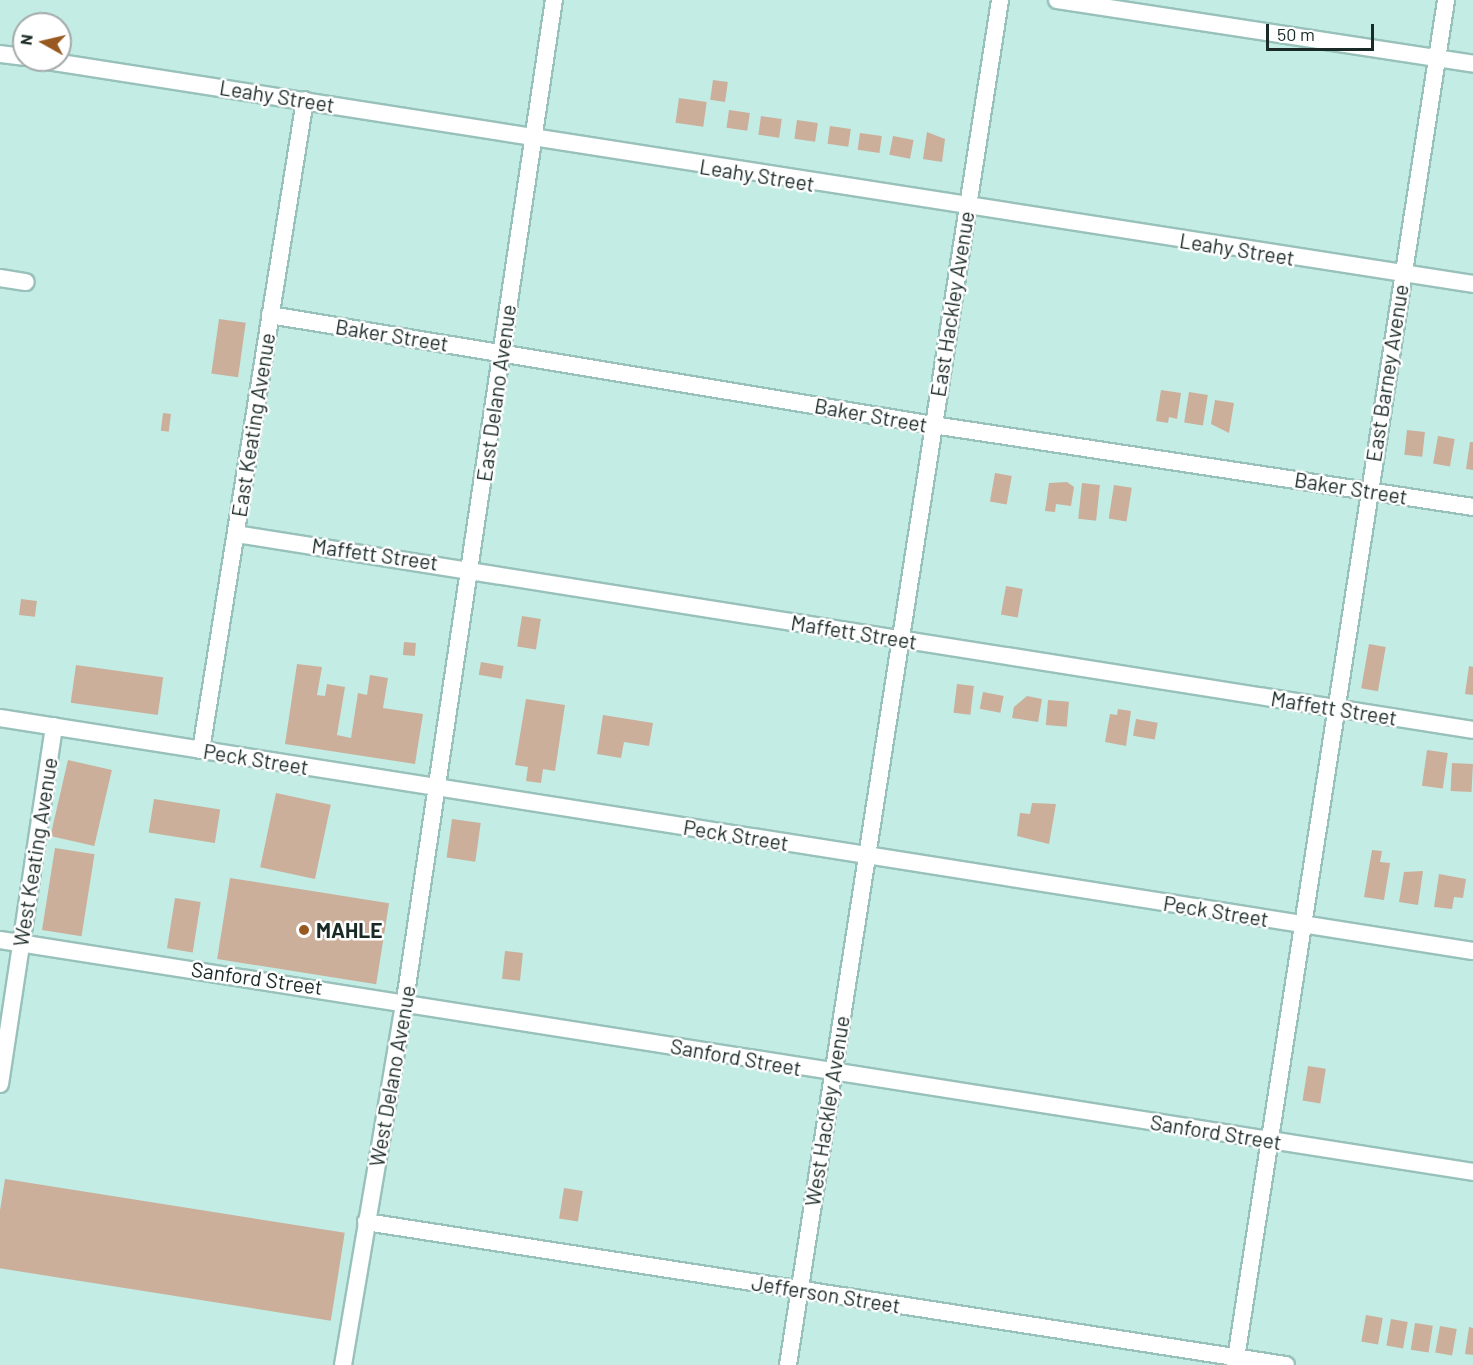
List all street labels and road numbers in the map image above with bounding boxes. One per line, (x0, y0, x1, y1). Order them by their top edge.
street label: Leahy Street (218, 74, 336, 118)
street label: Leahy Street (698, 153, 816, 197)
street label: East Hackley Avenue (925, 209, 979, 399)
street label: Leahy Street (1178, 227, 1296, 271)
street label: East Barney Avenue (1361, 282, 1413, 464)
street label: East Delano Avenue (471, 303, 521, 483)
street label: Baker Street (334, 314, 450, 356)
street label: East Keating Avenue (226, 331, 280, 519)
street label: Baker Street (813, 393, 929, 437)
street label: Baker Street (1293, 467, 1409, 509)
street label: Maffett Street (310, 533, 440, 575)
street label: Maffett Street (789, 610, 919, 654)
street label: Maffett Street (1269, 686, 1399, 730)
street label: Peck Street (202, 738, 310, 780)
street label: West Keating Avenue (8, 756, 62, 948)
street label: Peck Street (682, 814, 790, 856)
street label: Peck Street (1162, 890, 1270, 932)
street label: Sanford Street (190, 956, 324, 1000)
street label: West Delano Avenue (364, 983, 420, 1169)
street label: West Hackley Avenue (799, 1014, 855, 1208)
street label: Sanford Street (668, 1033, 804, 1081)
street label: Sanford Street (1148, 1109, 1284, 1155)
street label: Jefferson Street (750, 1270, 902, 1318)

